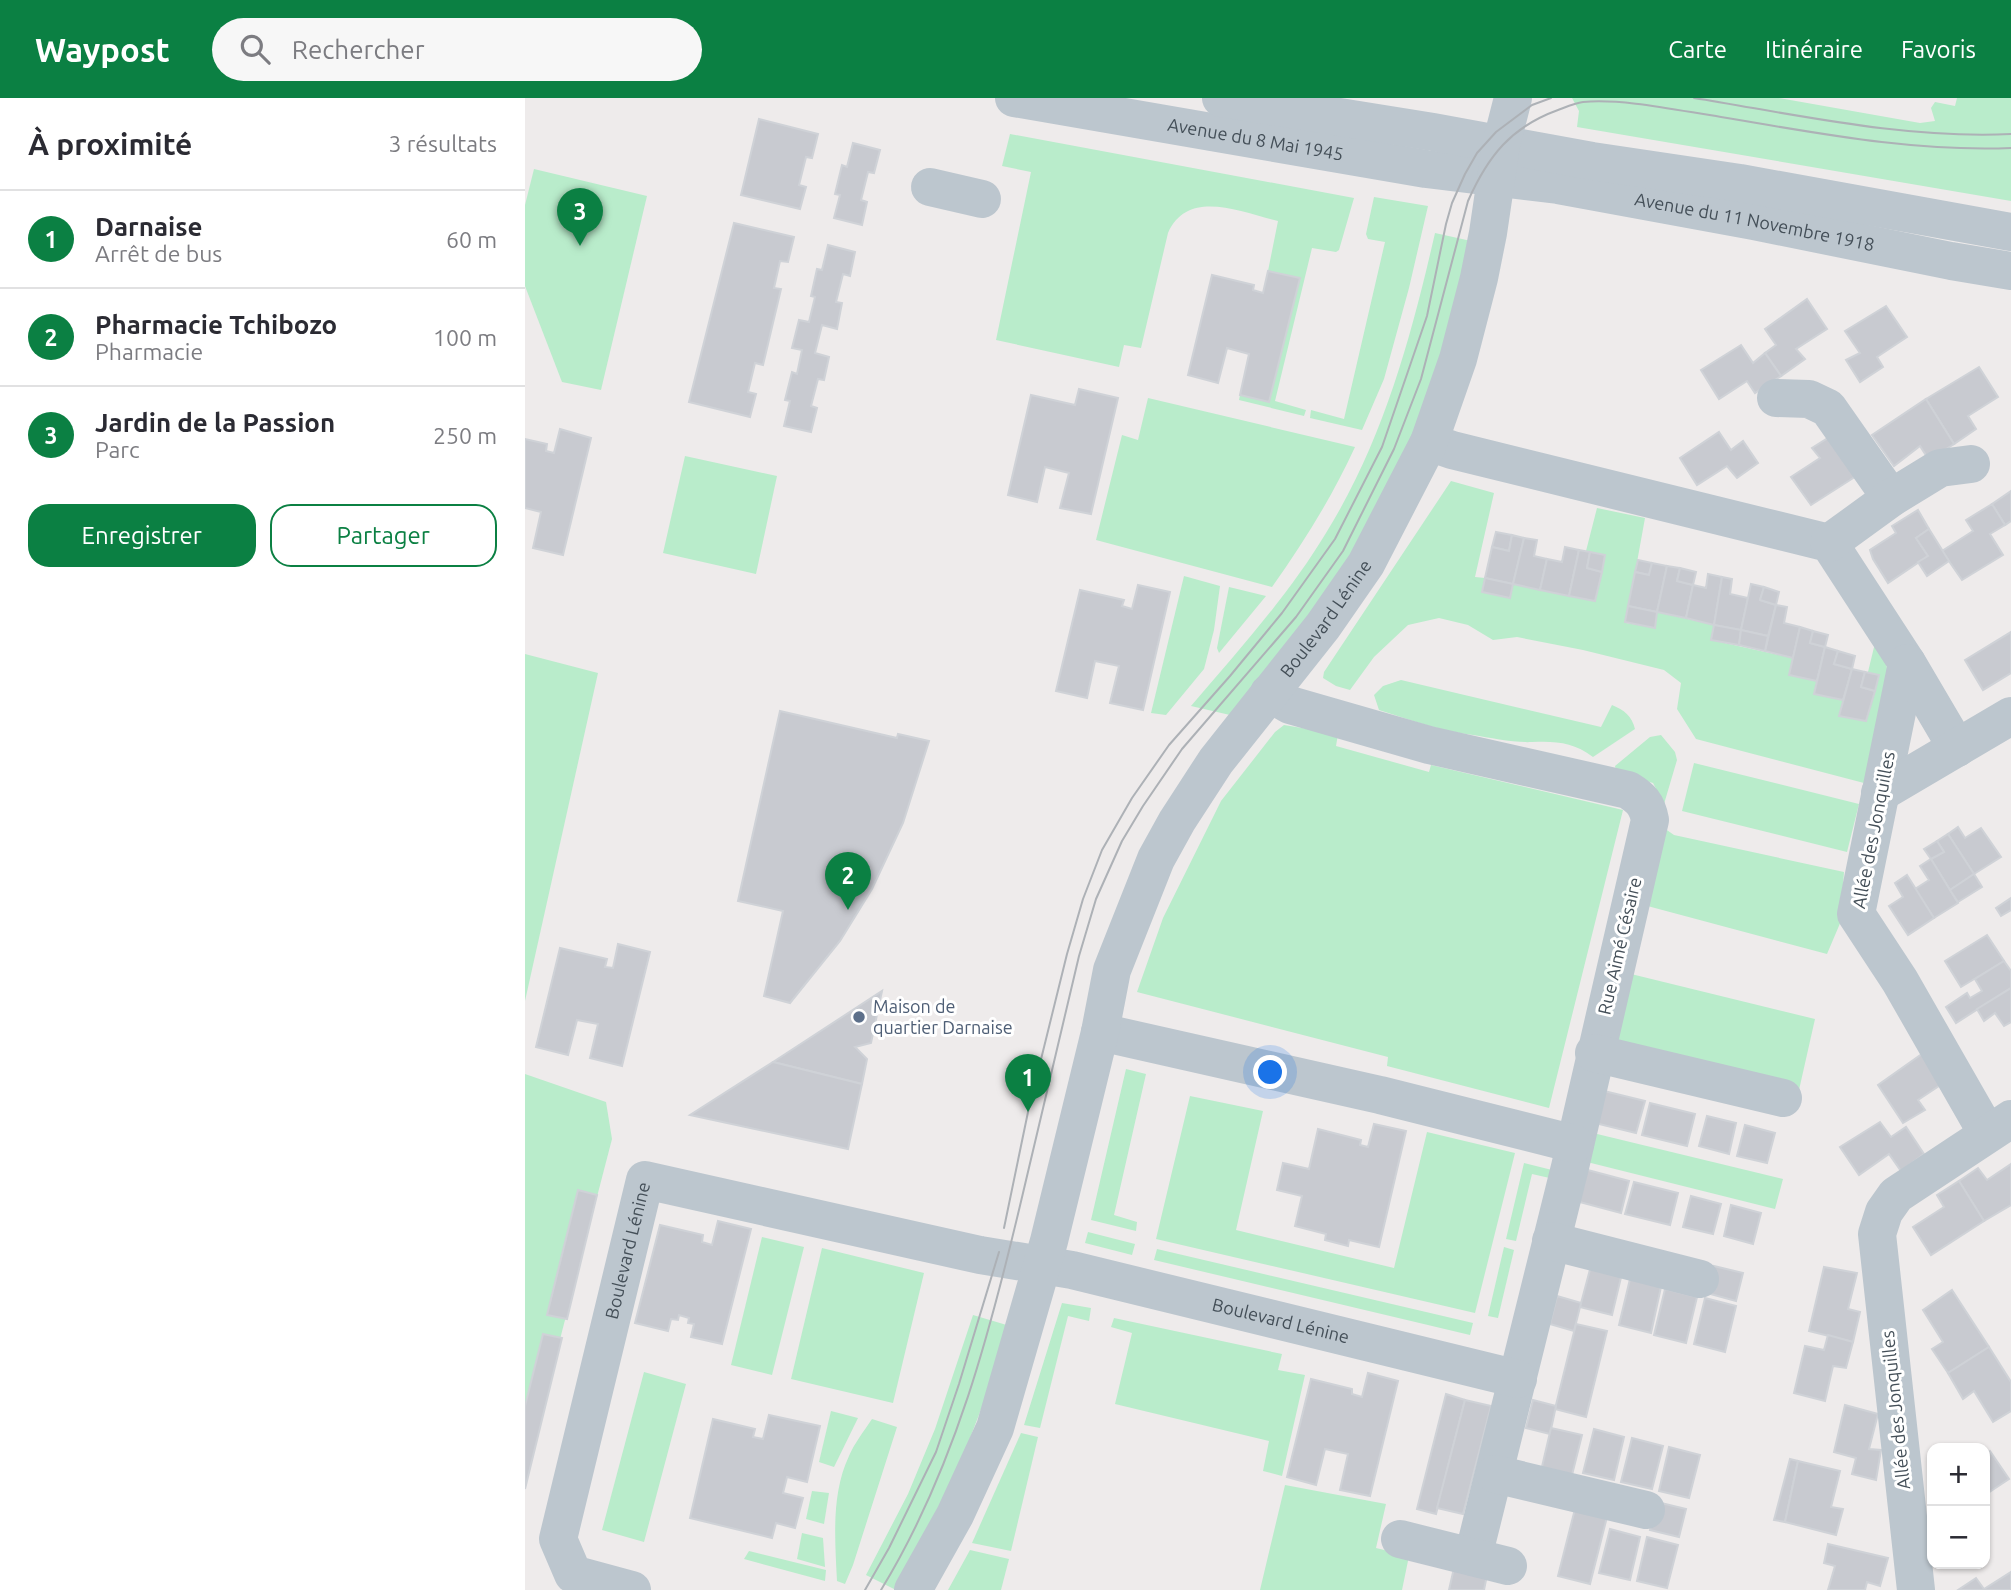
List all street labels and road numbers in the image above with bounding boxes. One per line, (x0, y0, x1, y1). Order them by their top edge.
street label: Avenue du 8 Mai 1945 (1166, 114, 1345, 164)
street label: Avenue du 11 Novembre 1918 (1633, 188, 1876, 254)
street label: Boulevard Lénine (1276, 556, 1375, 681)
street label: Allée des Jonquilles (1848, 749, 1898, 910)
street label: Rue Aimé Césaire (1593, 875, 1645, 1016)
street label: Boulevard Lénine (601, 1180, 653, 1321)
street label: Boulevard Lénine (1210, 1294, 1352, 1346)
street label: Allée des Jonquilles (1877, 1330, 1913, 1490)

